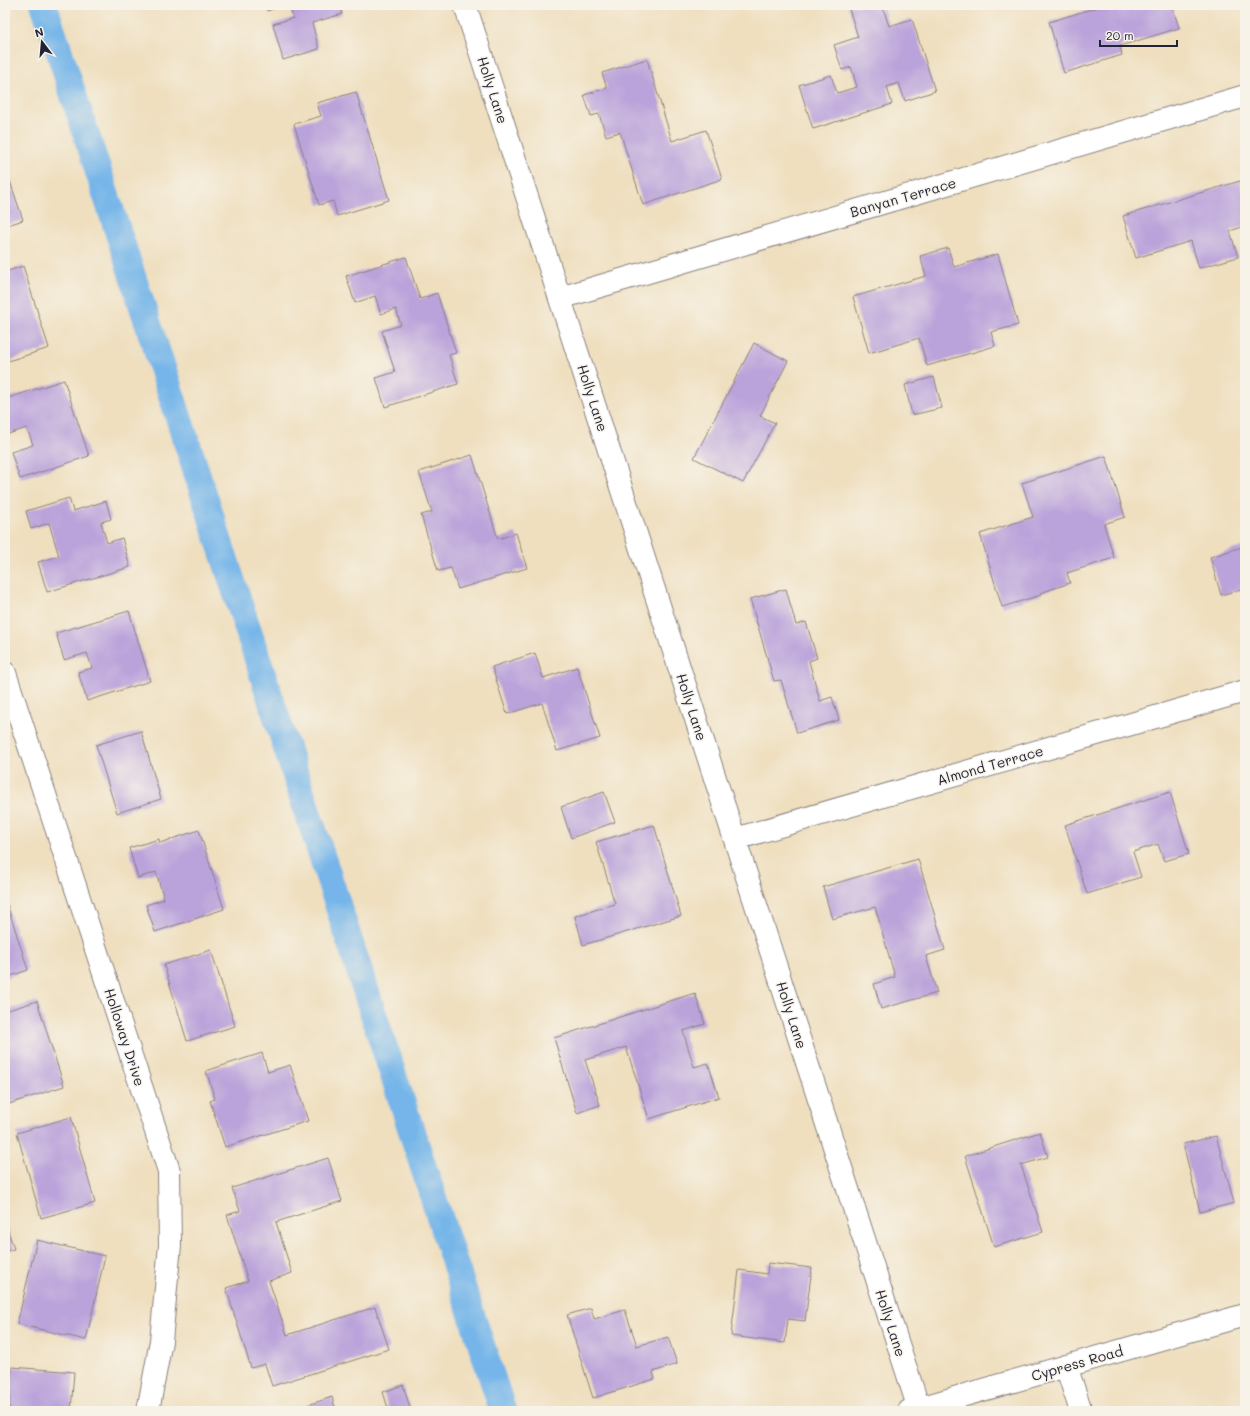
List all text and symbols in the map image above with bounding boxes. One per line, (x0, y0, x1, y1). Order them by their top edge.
north arrow (22, 22, 62, 62)
scale bar (1100, 22, 1177, 48)
text: N (33, 24, 45, 40)
text: 20 m (1106, 27, 1134, 43)
street label: Holly Lane (473, 54, 513, 126)
street label: Banyan Terrace (848, 173, 958, 221)
street label: Holly Lane (573, 362, 613, 434)
street label: Holly Lane (672, 671, 712, 743)
street label: Almond Terrace (935, 741, 1045, 789)
street label: Holly Lane (772, 979, 812, 1051)
street label: Holloway Drive (100, 986, 150, 1088)
street label: Holly Lane (871, 1287, 911, 1359)
street label: Cypress Road (1029, 1341, 1125, 1385)

